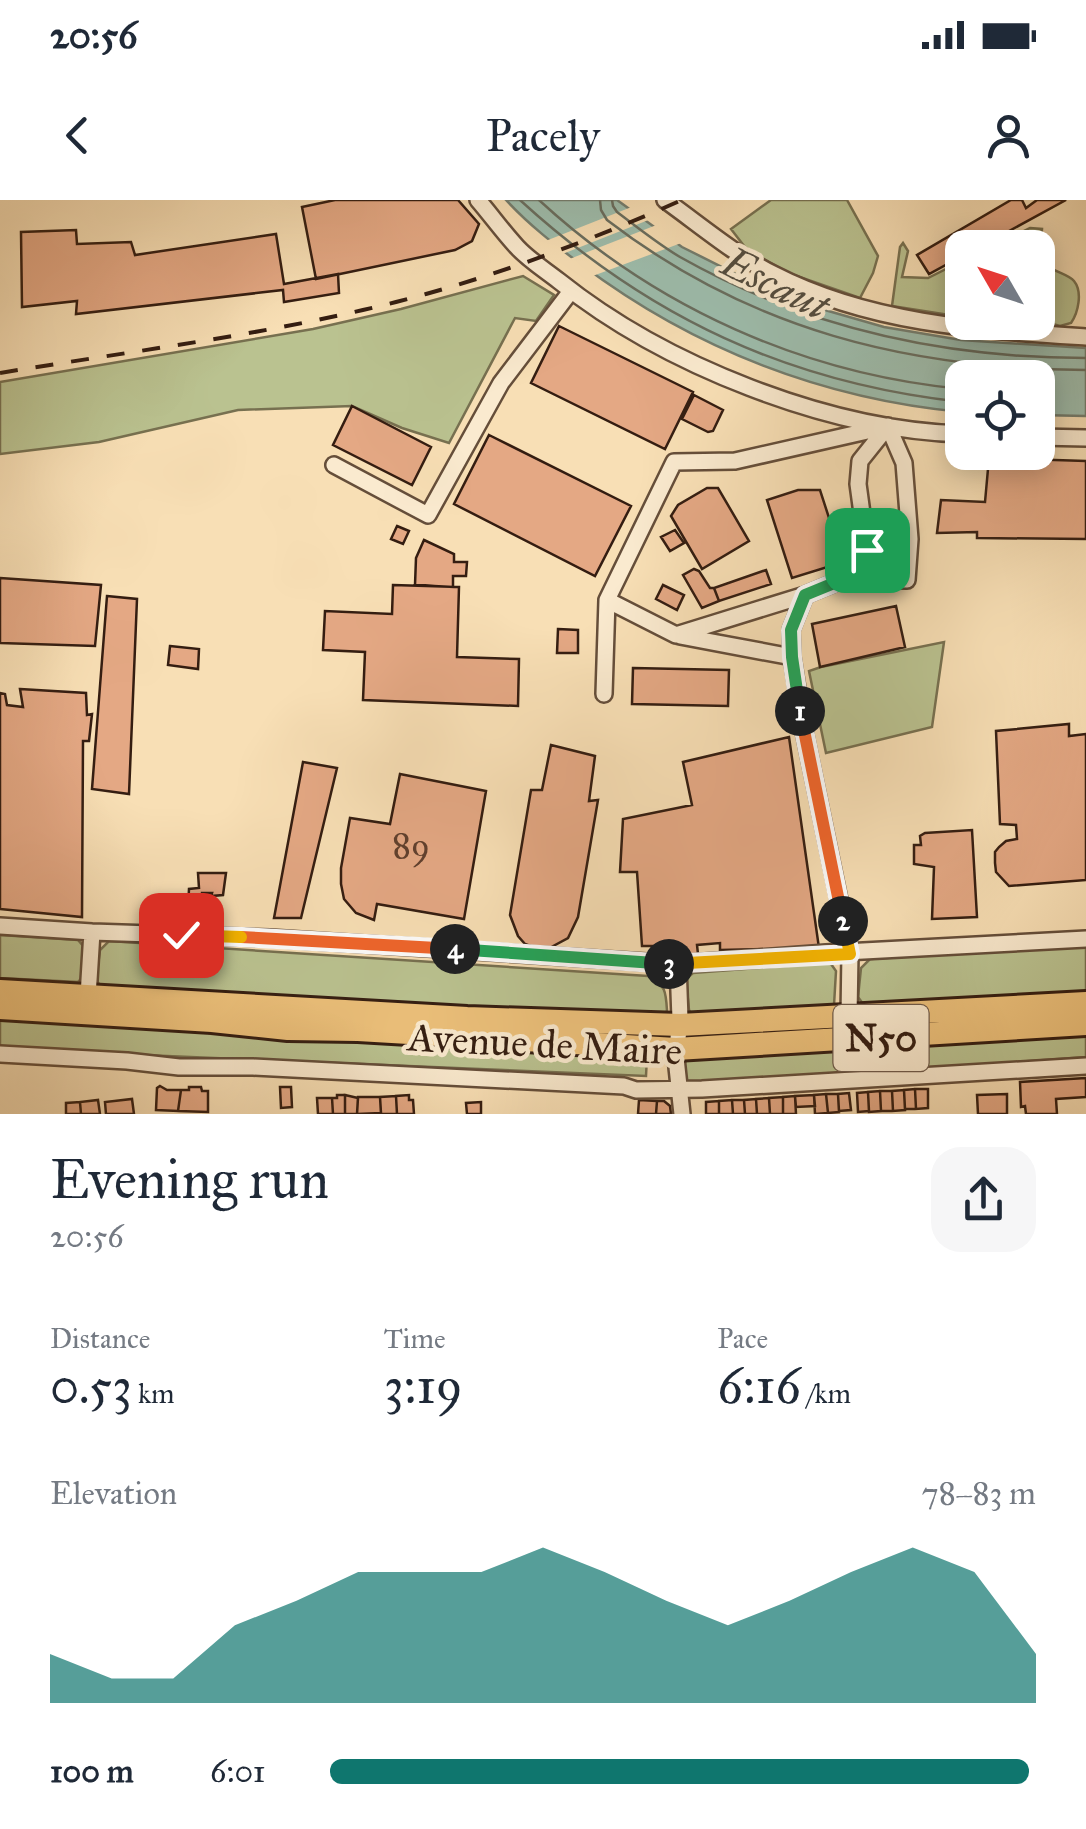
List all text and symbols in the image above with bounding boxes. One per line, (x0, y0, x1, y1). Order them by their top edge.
text: 20:56 (50, 12, 138, 58)
icon: back (50, 108, 105, 163)
text: Pacely (486, 108, 600, 163)
icon: person (981, 108, 1036, 163)
north arrow (945, 230, 1055, 340)
map controls (945, 230, 1055, 470)
water label: Escaut (712, 235, 840, 333)
button: locate (945, 360, 1055, 470)
pin (825, 508, 910, 593)
icon: arrive (840, 523, 895, 578)
pin: 1 (775, 686, 825, 736)
text: 1 (794, 693, 806, 728)
house number: 89 (392, 825, 430, 868)
pin (139, 893, 224, 978)
pin: 2 (818, 896, 868, 946)
text: 2 (836, 903, 850, 938)
icon: check (154, 908, 209, 963)
pin: 4 (430, 924, 480, 974)
text: 4 (447, 931, 463, 966)
pin: 3 (644, 939, 694, 989)
text: 3 (663, 946, 675, 981)
road number: N50 (834, 1005, 928, 1071)
street label: Avenue de Maire (405, 1012, 683, 1076)
text: Evening run (50, 1146, 329, 1213)
button: share (931, 1147, 1036, 1252)
text: 20:56 (50, 1217, 124, 1256)
text: Distance (50, 1321, 150, 1356)
text: Time (384, 1321, 446, 1356)
text: Pace (717, 1321, 768, 1356)
text: 0.53 (50, 1356, 132, 1417)
text: 3:19 (384, 1356, 463, 1417)
text: 6:16 (717, 1356, 801, 1417)
text: km (132, 1376, 175, 1411)
text: /km (801, 1376, 851, 1411)
text: Elevation (50, 1474, 177, 1513)
text: 78–83 m (922, 1474, 1036, 1513)
text: 100 m (50, 1752, 134, 1791)
text: 6:01 (210, 1752, 265, 1791)

